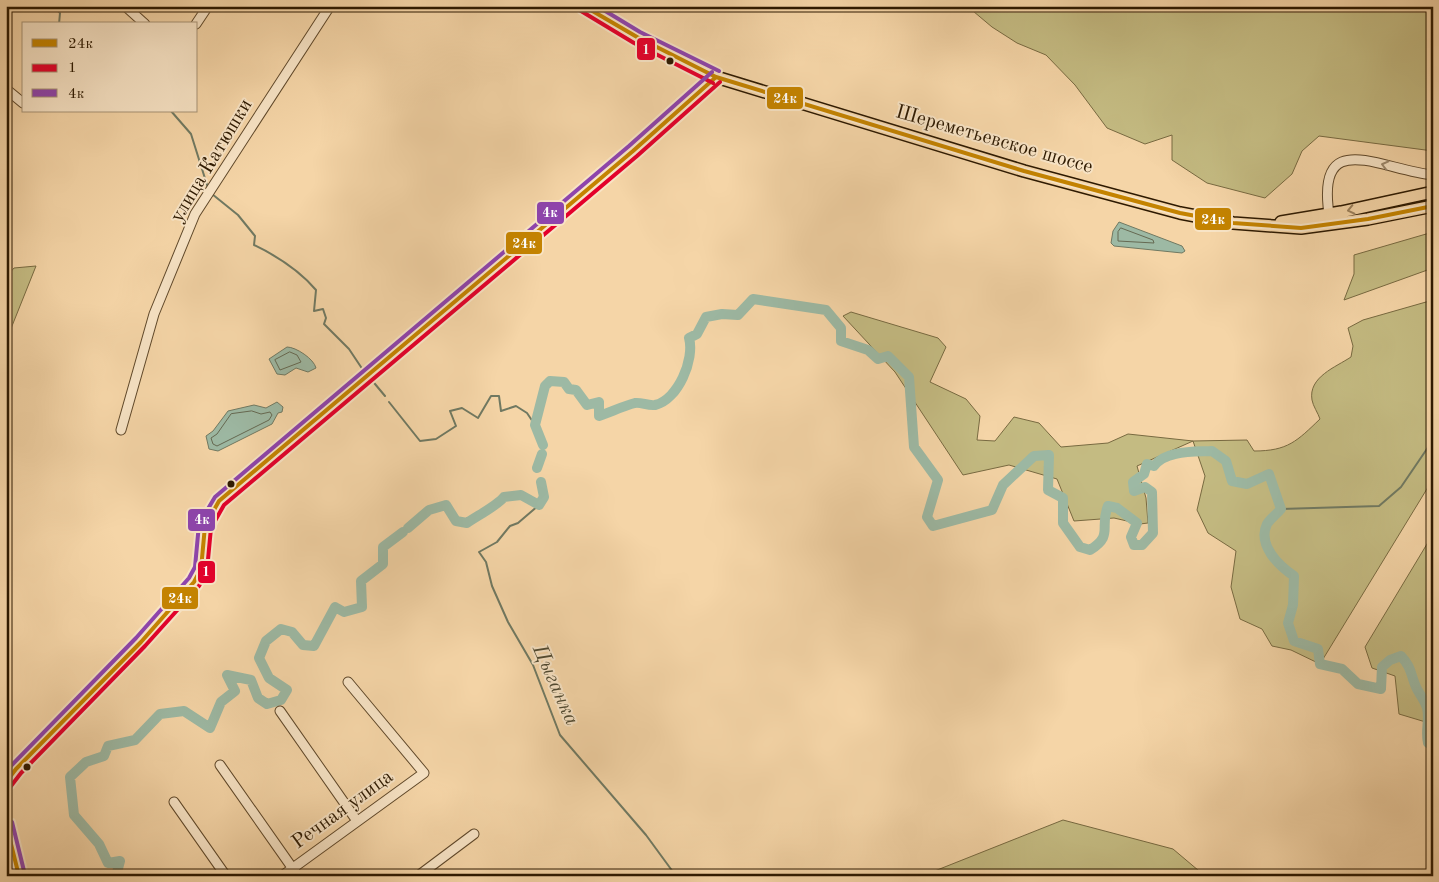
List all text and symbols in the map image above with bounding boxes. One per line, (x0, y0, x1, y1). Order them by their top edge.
legend (22, 22, 198, 112)
text: 24к (68, 37, 93, 52)
line badge: 1 (636, 37, 656, 61)
text: 1 (642, 43, 650, 57)
unlabelled marker (665, 56, 675, 66)
text: 1 (68, 61, 77, 76)
line badge: 24к (766, 86, 804, 110)
text: 4к (68, 87, 85, 102)
text: 24к (773, 92, 797, 106)
street label: улица Катюшки (167, 96, 257, 226)
street label: Шереметьевское шоссе (893, 102, 1095, 178)
one-way arrow (1381, 160, 1390, 171)
line badge: 4к (536, 201, 565, 225)
one-way arrow (1347, 204, 1355, 215)
text: 4к (542, 206, 558, 220)
line badge: 24к (1194, 207, 1232, 231)
text: 24к (1201, 213, 1225, 227)
line badge: 24к (505, 231, 543, 255)
text: 24к (512, 237, 536, 251)
unlabelled marker (226, 479, 236, 489)
line badge: 4к (187, 508, 216, 532)
text: 4к (194, 513, 210, 527)
line badge: 1 (197, 560, 216, 584)
text: 1 (202, 565, 210, 579)
line badge: 24к (161, 586, 199, 610)
text: 24к (168, 592, 192, 606)
water label: Цыганка (527, 640, 582, 729)
unlabelled marker (22, 762, 32, 772)
street label: Речная улица (289, 767, 397, 853)

